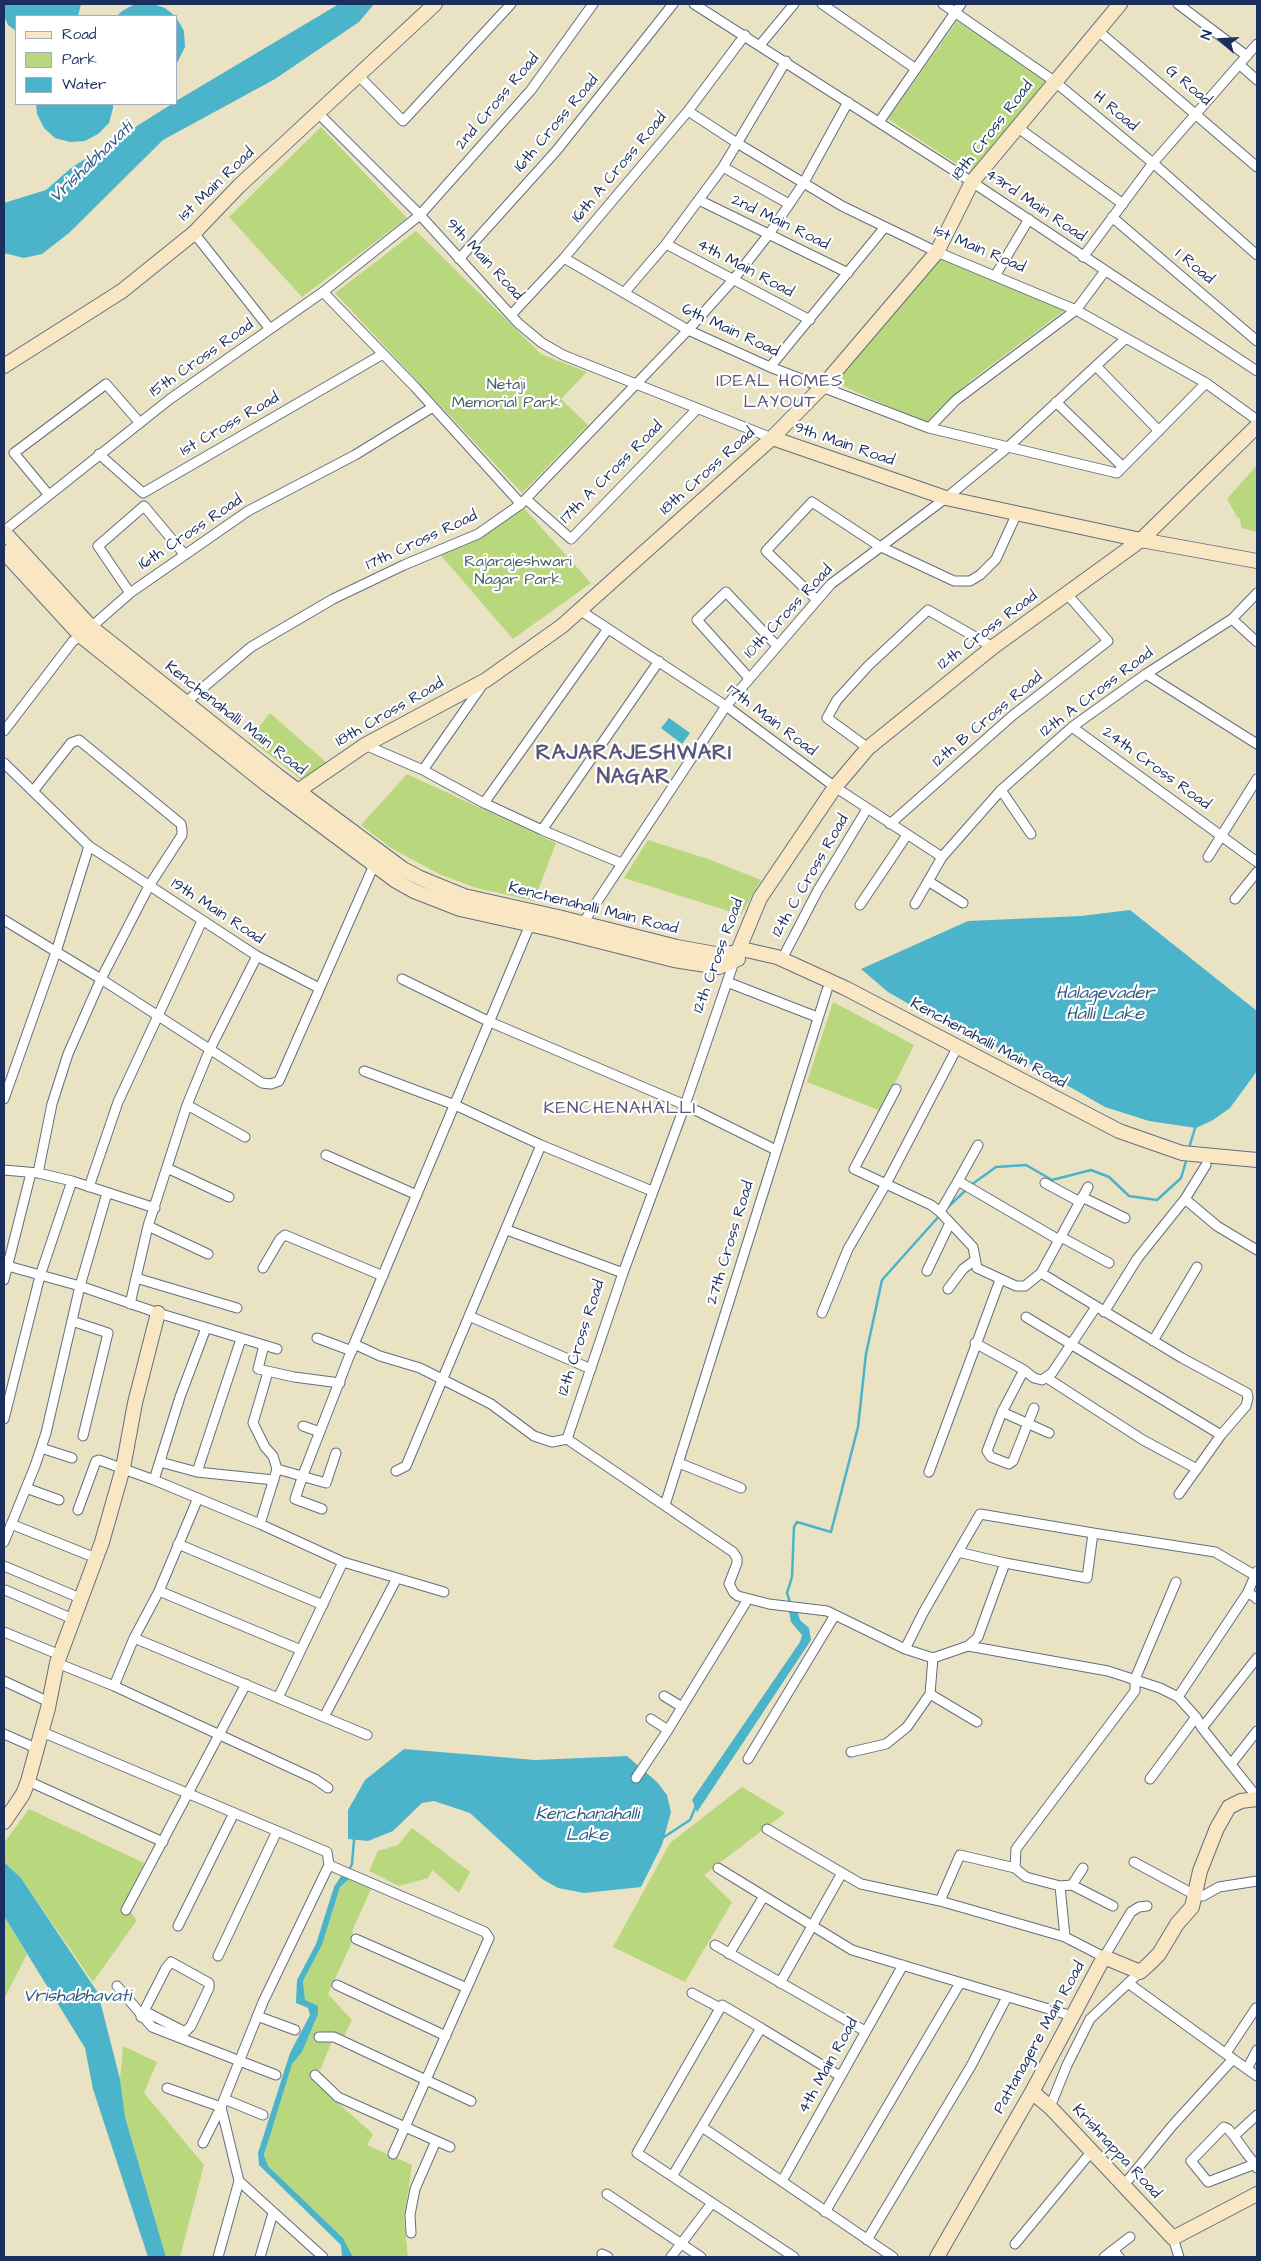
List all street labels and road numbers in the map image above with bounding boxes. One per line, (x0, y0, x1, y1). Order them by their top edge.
street label: 2nd Cross Road (452, 50, 544, 154)
street label: G Road (1161, 61, 1215, 111)
street label: 16th Cross Road (511, 71, 603, 177)
street label: 18th Cross Road (948, 77, 1038, 185)
street label: H Road (1089, 88, 1141, 136)
street label: 16th A Cross Road (568, 109, 672, 227)
street label: 1st Main Road (175, 144, 259, 226)
street label: 43rd Main Road (981, 165, 1089, 247)
street label: 2nd Main Road (728, 191, 832, 255)
street label: 9th Main Road (441, 215, 527, 305)
street label: 1st Main Road (930, 222, 1028, 278)
street label: 4th Main Road (693, 235, 797, 303)
street label: I Road (1170, 245, 1218, 289)
street label: 6th Main Road (678, 300, 782, 362)
street label: 15th Cross Road (146, 316, 258, 402)
street label: 1st Cross Road (177, 389, 283, 461)
street label: 17th A Cross Road (557, 418, 667, 528)
street label: 9th Main Road (791, 419, 897, 471)
street label: 18th Cross Road (656, 424, 760, 520)
street label: 16th Cross Road (135, 491, 247, 575)
street label: 17th Cross Road (363, 507, 481, 575)
street label: 10th Cross Road (741, 561, 837, 663)
street label: 12th Cross Road (934, 587, 1042, 675)
street label: 12th A Cross Road (1037, 644, 1157, 742)
street label: Kenchenahalli Main Road (161, 658, 309, 780)
street label: 12th B Cross Road (929, 668, 1047, 772)
street label: 18th Cross Road (333, 674, 447, 752)
street label: 17th Main Road (722, 681, 820, 761)
street label: 24th Cross Road (1098, 723, 1214, 815)
street label: 12th C Cross Road (768, 811, 854, 941)
street label: 19th Main Road (167, 875, 267, 949)
street label: Kenchenahalli Main Road (506, 879, 680, 939)
street label: 12th Cross Road (689, 896, 749, 1016)
street label: Kenchenahalli Main Road (907, 995, 1069, 1093)
street label: 27th Cross Road (703, 1179, 759, 1307)
street label: 12th Cross Road (554, 1278, 610, 1398)
street label: Pattanagere Main Road (990, 1958, 1090, 2118)
street label: 4th Main Road (795, 2015, 863, 2117)
street label: Krishnappa Road (1067, 2101, 1165, 2203)

